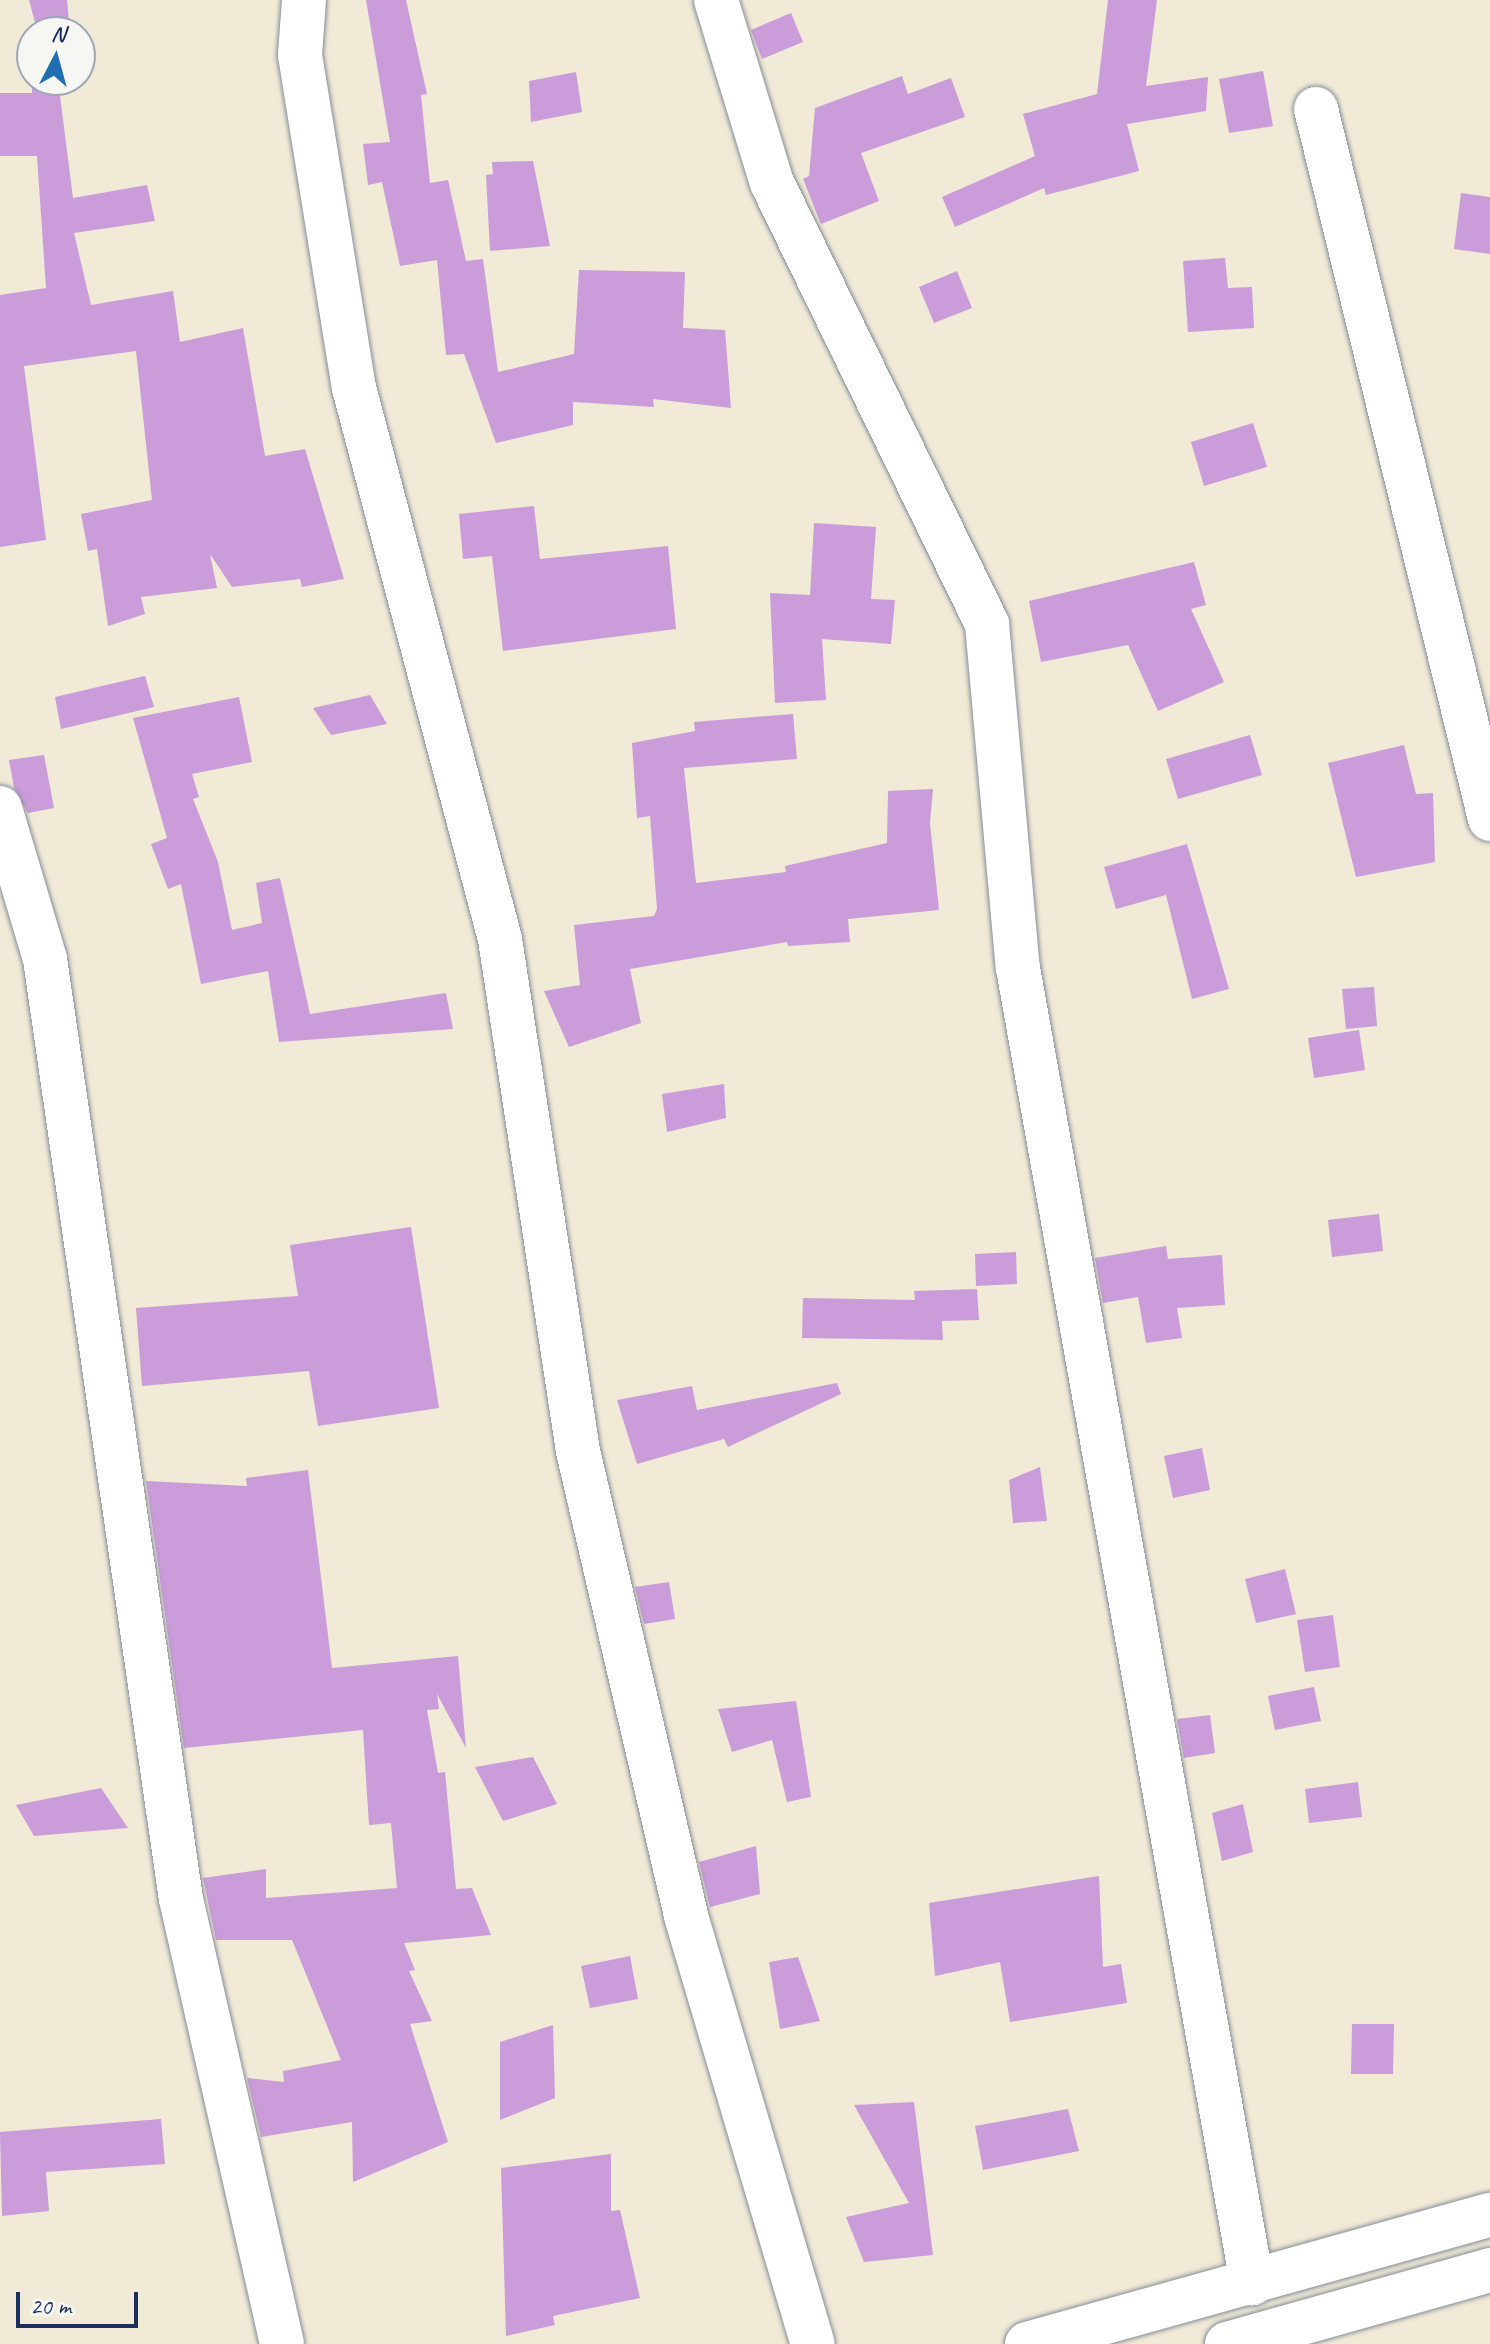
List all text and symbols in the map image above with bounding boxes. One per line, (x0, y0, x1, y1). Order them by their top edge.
north arrow (16, 16, 96, 96)
text: N (50, 19, 67, 49)
scale bar (20, 2276, 142, 2326)
text: 20 m (30, 2291, 71, 2321)

